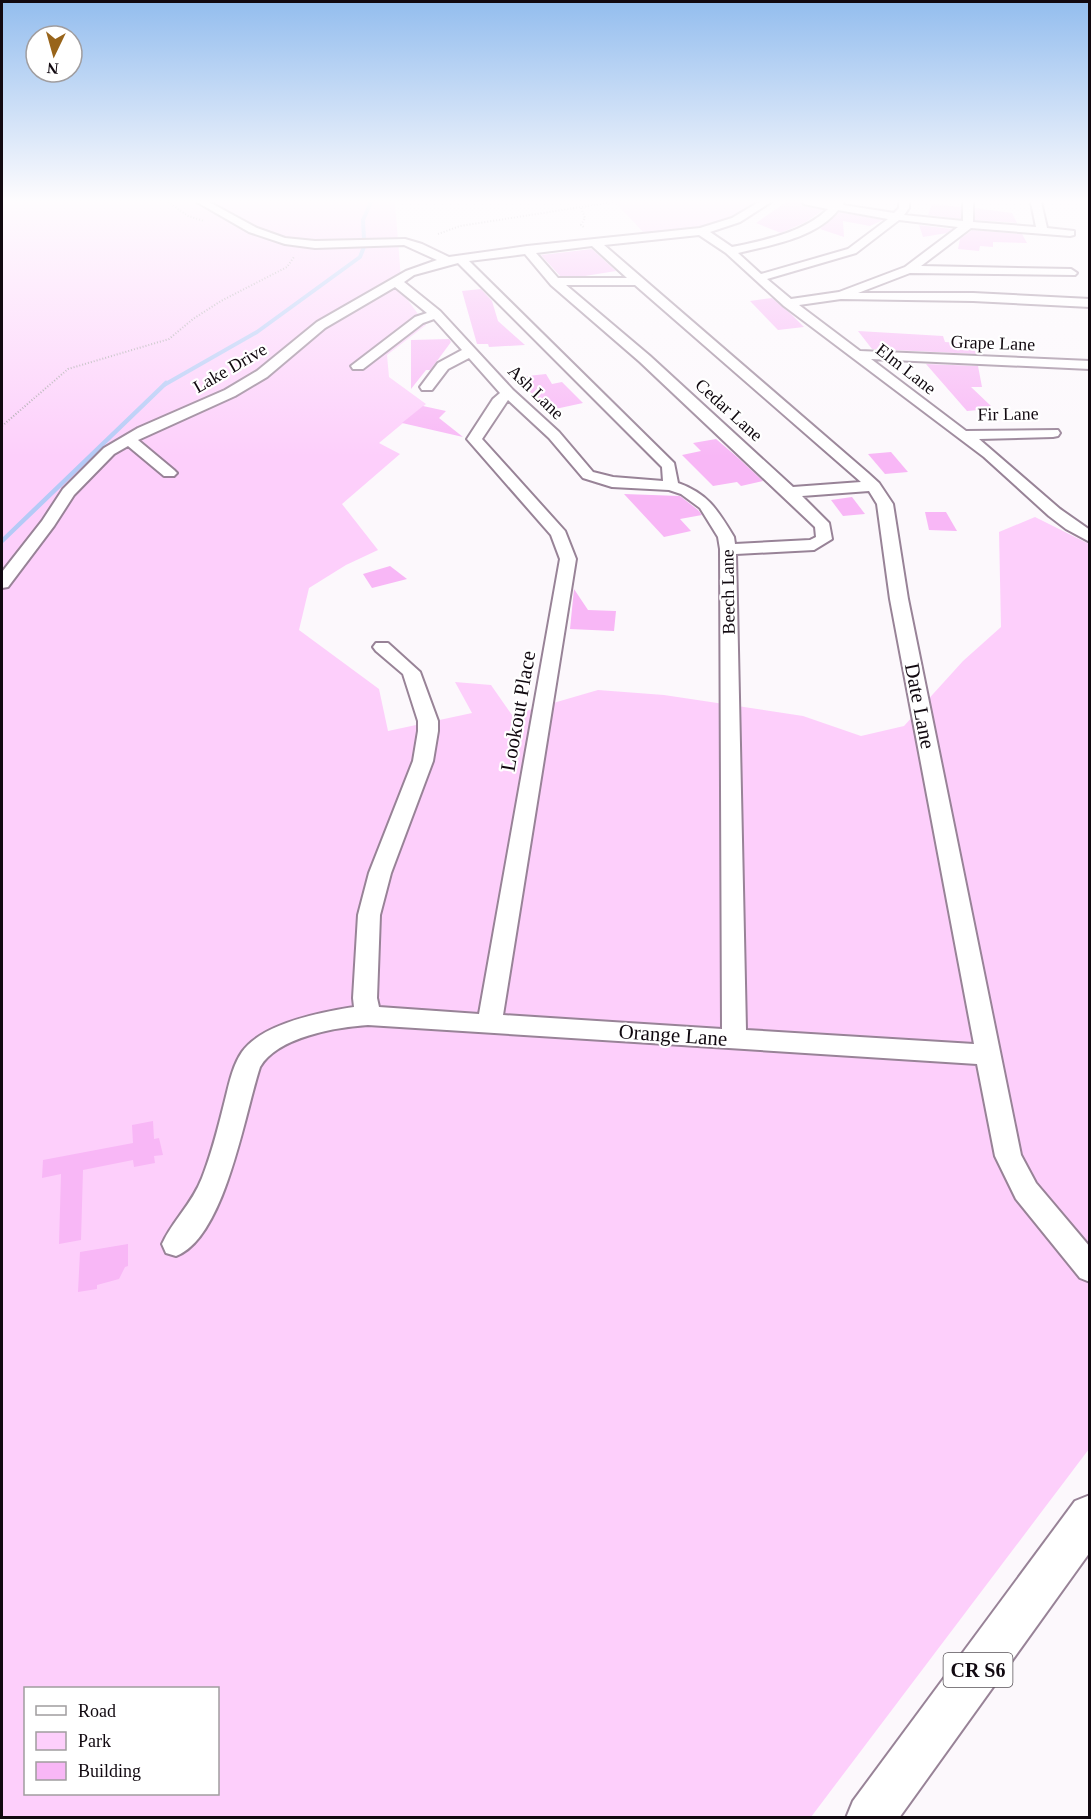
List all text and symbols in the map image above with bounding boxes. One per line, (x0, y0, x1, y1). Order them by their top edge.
north arrow (24, 24, 84, 84)
text: N (46, 59, 59, 77)
street label: Grape Lane (950, 332, 1036, 354)
street label: Lake Drive (190, 339, 270, 397)
street label: Elm Lane (872, 339, 940, 399)
street label: Ash Lane (504, 361, 568, 423)
street label: Cedar Lane (691, 375, 767, 445)
street label: Fir Lane (977, 403, 1039, 425)
street label: Beech Lane (717, 549, 739, 635)
street label: Lookout Place (496, 649, 540, 773)
street label: Date Lane (900, 661, 940, 751)
street label: Orange Lane (618, 1019, 728, 1051)
road number: CR S6 (944, 1653, 1012, 1687)
legend (24, 1687, 219, 1795)
text: Road (78, 1701, 116, 1721)
text: Park (78, 1731, 111, 1751)
text: Building (78, 1761, 141, 1781)

